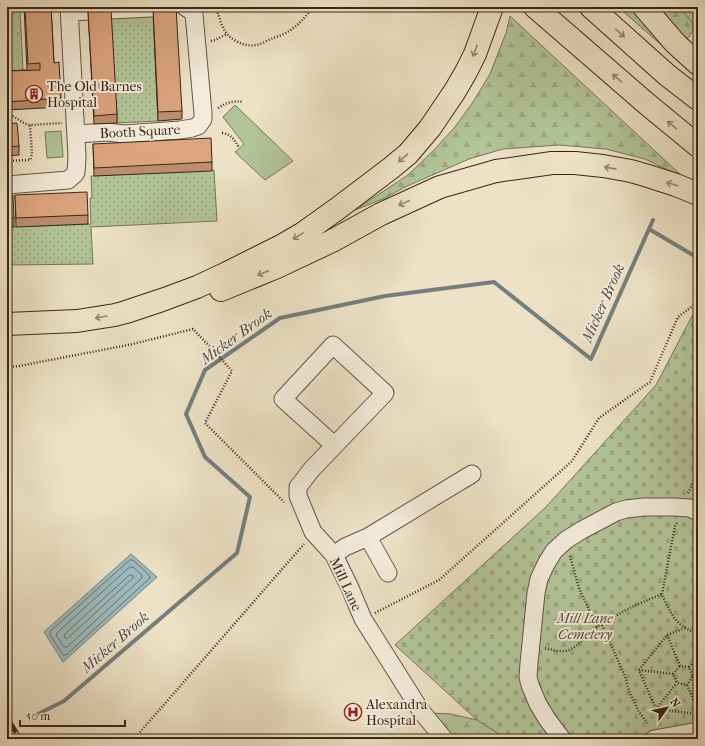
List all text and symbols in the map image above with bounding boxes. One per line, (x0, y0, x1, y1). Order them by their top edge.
one-way arrow (615, 28, 625, 38)
one-way arrow (471, 45, 479, 57)
one-way arrow (612, 74, 623, 83)
place label: The Old Barnes Hospital (47, 78, 142, 111)
building icon: The Old Barnes Hospital (24, 84, 44, 104)
one-way arrow (667, 120, 678, 129)
street label: Booth Square (99, 121, 181, 142)
one-way arrow (397, 154, 408, 163)
one-way arrow (604, 163, 617, 171)
one-way arrow (666, 179, 678, 187)
one-way arrow (398, 200, 410, 207)
one-way arrow (292, 232, 304, 240)
water label: Micker Brook (577, 261, 628, 346)
one-way arrow (257, 270, 269, 277)
water label: Micker Brook (196, 304, 275, 369)
one-way arrow (95, 313, 108, 321)
street label: Mill Lane (326, 554, 365, 614)
water label: Micker Brook (77, 608, 153, 677)
park label: Mill Lane Cemetery (556, 610, 613, 643)
north arrow (647, 688, 687, 728)
place label: Alexandra Hospital (365, 696, 428, 729)
text: N (667, 696, 683, 710)
scale bar (20, 702, 125, 728)
hospital icon: Alexandra Hospital (343, 702, 363, 722)
text: 50 m (26, 709, 50, 723)

